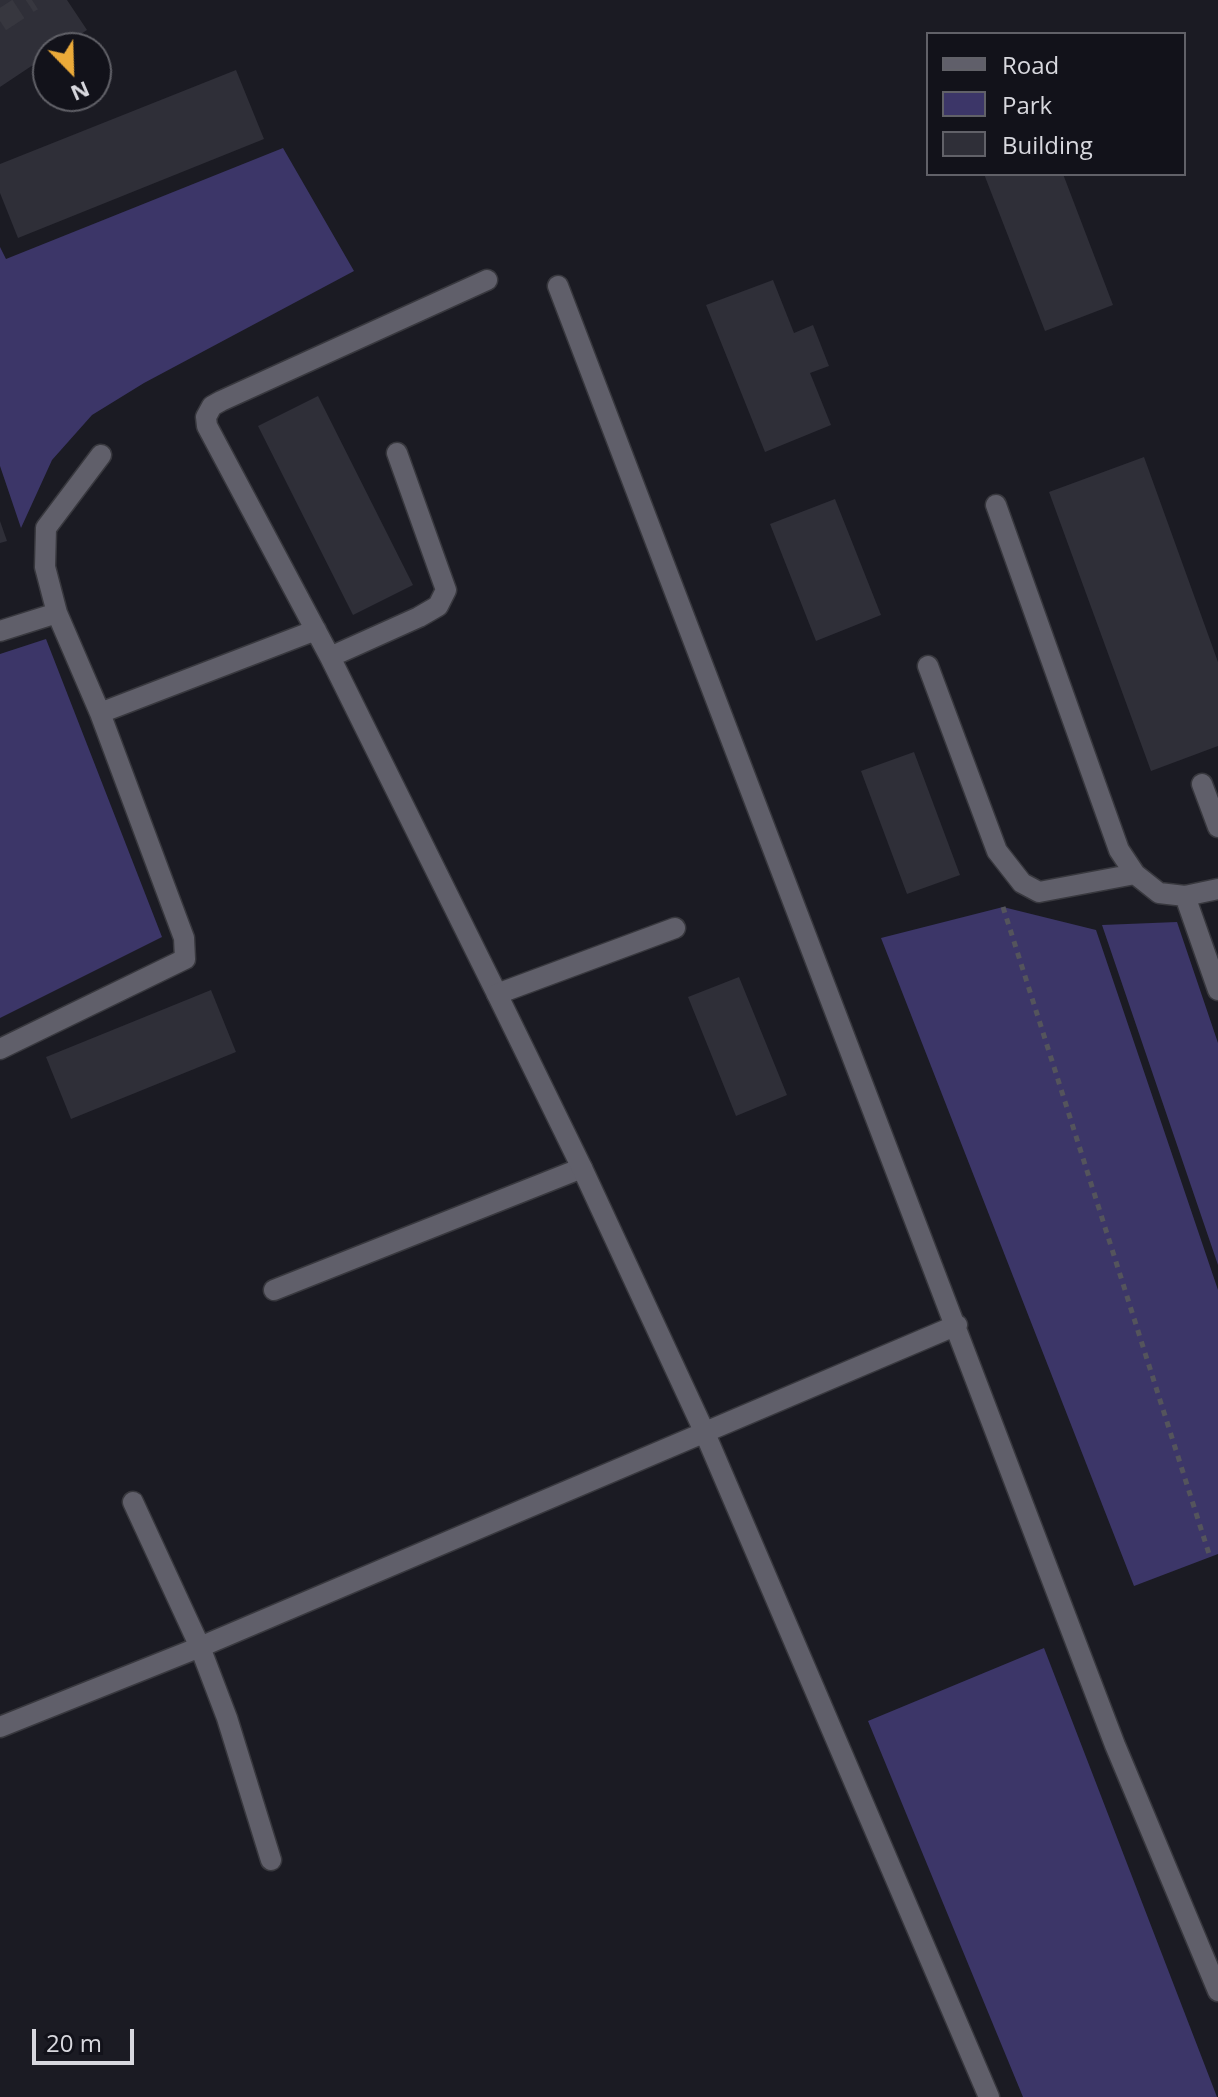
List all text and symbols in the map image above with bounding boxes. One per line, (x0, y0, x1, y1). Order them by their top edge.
north arrow (32, 32, 112, 112)
legend (926, 32, 1186, 176)
text: Road (1002, 48, 1059, 81)
text: N (67, 75, 95, 110)
text: Park (1002, 88, 1052, 121)
text: Building (1002, 128, 1093, 161)
scale bar (36, 2013, 138, 2063)
text: 20 m (46, 2026, 102, 2059)

